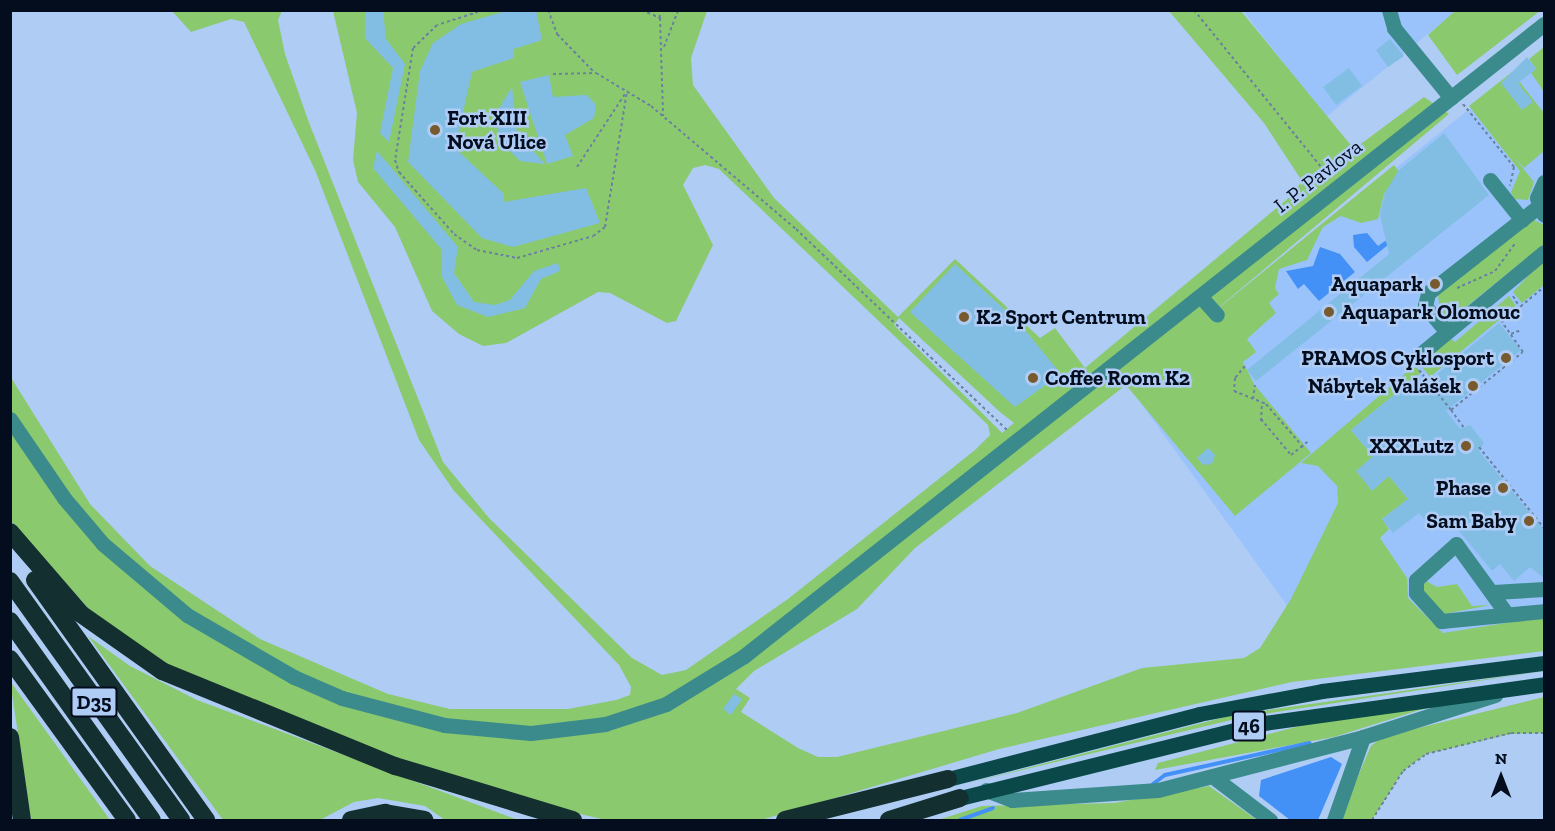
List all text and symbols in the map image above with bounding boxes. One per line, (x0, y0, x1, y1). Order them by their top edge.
place label: Fort XIII Nová Ulice (447, 105, 546, 155)
marker: Fort XIII Nová Ulice (428, 123, 442, 137)
street label: I. P. Pavlova (1269, 134, 1367, 218)
place label: Aquapark (1331, 271, 1423, 297)
marker: Aquapark (1428, 277, 1442, 291)
place label: Aquapark Olomouc (1341, 299, 1520, 325)
place label: K2 Sport Centrum (976, 304, 1146, 330)
marker: Aquapark Olomouc (1322, 305, 1336, 319)
marker: K2 Sport Centrum (957, 310, 971, 324)
place label: PRAMOS Cyklosport (1301, 345, 1494, 371)
marker: PRAMOS Cyklosport (1499, 351, 1513, 365)
place label: Coffee Room K2 (1045, 365, 1190, 391)
marker: Coffee Room K2 (1026, 371, 1040, 385)
place label: Nábytek Valášek (1307, 373, 1461, 399)
marker: Nábytek Valášek (1466, 379, 1480, 393)
place label: XXXLutz (1370, 433, 1454, 459)
marker: XXXLutz (1459, 439, 1473, 453)
place label: Phase (1436, 475, 1491, 501)
marker: Phase (1496, 481, 1510, 495)
place label: Sam Baby (1426, 508, 1517, 534)
marker: Sam Baby (1522, 514, 1536, 528)
road number: D35 (70, 685, 118, 719)
road number: 46 (1231, 709, 1267, 743)
north arrow (1471, 747, 1531, 807)
text: N (1495, 749, 1507, 768)

